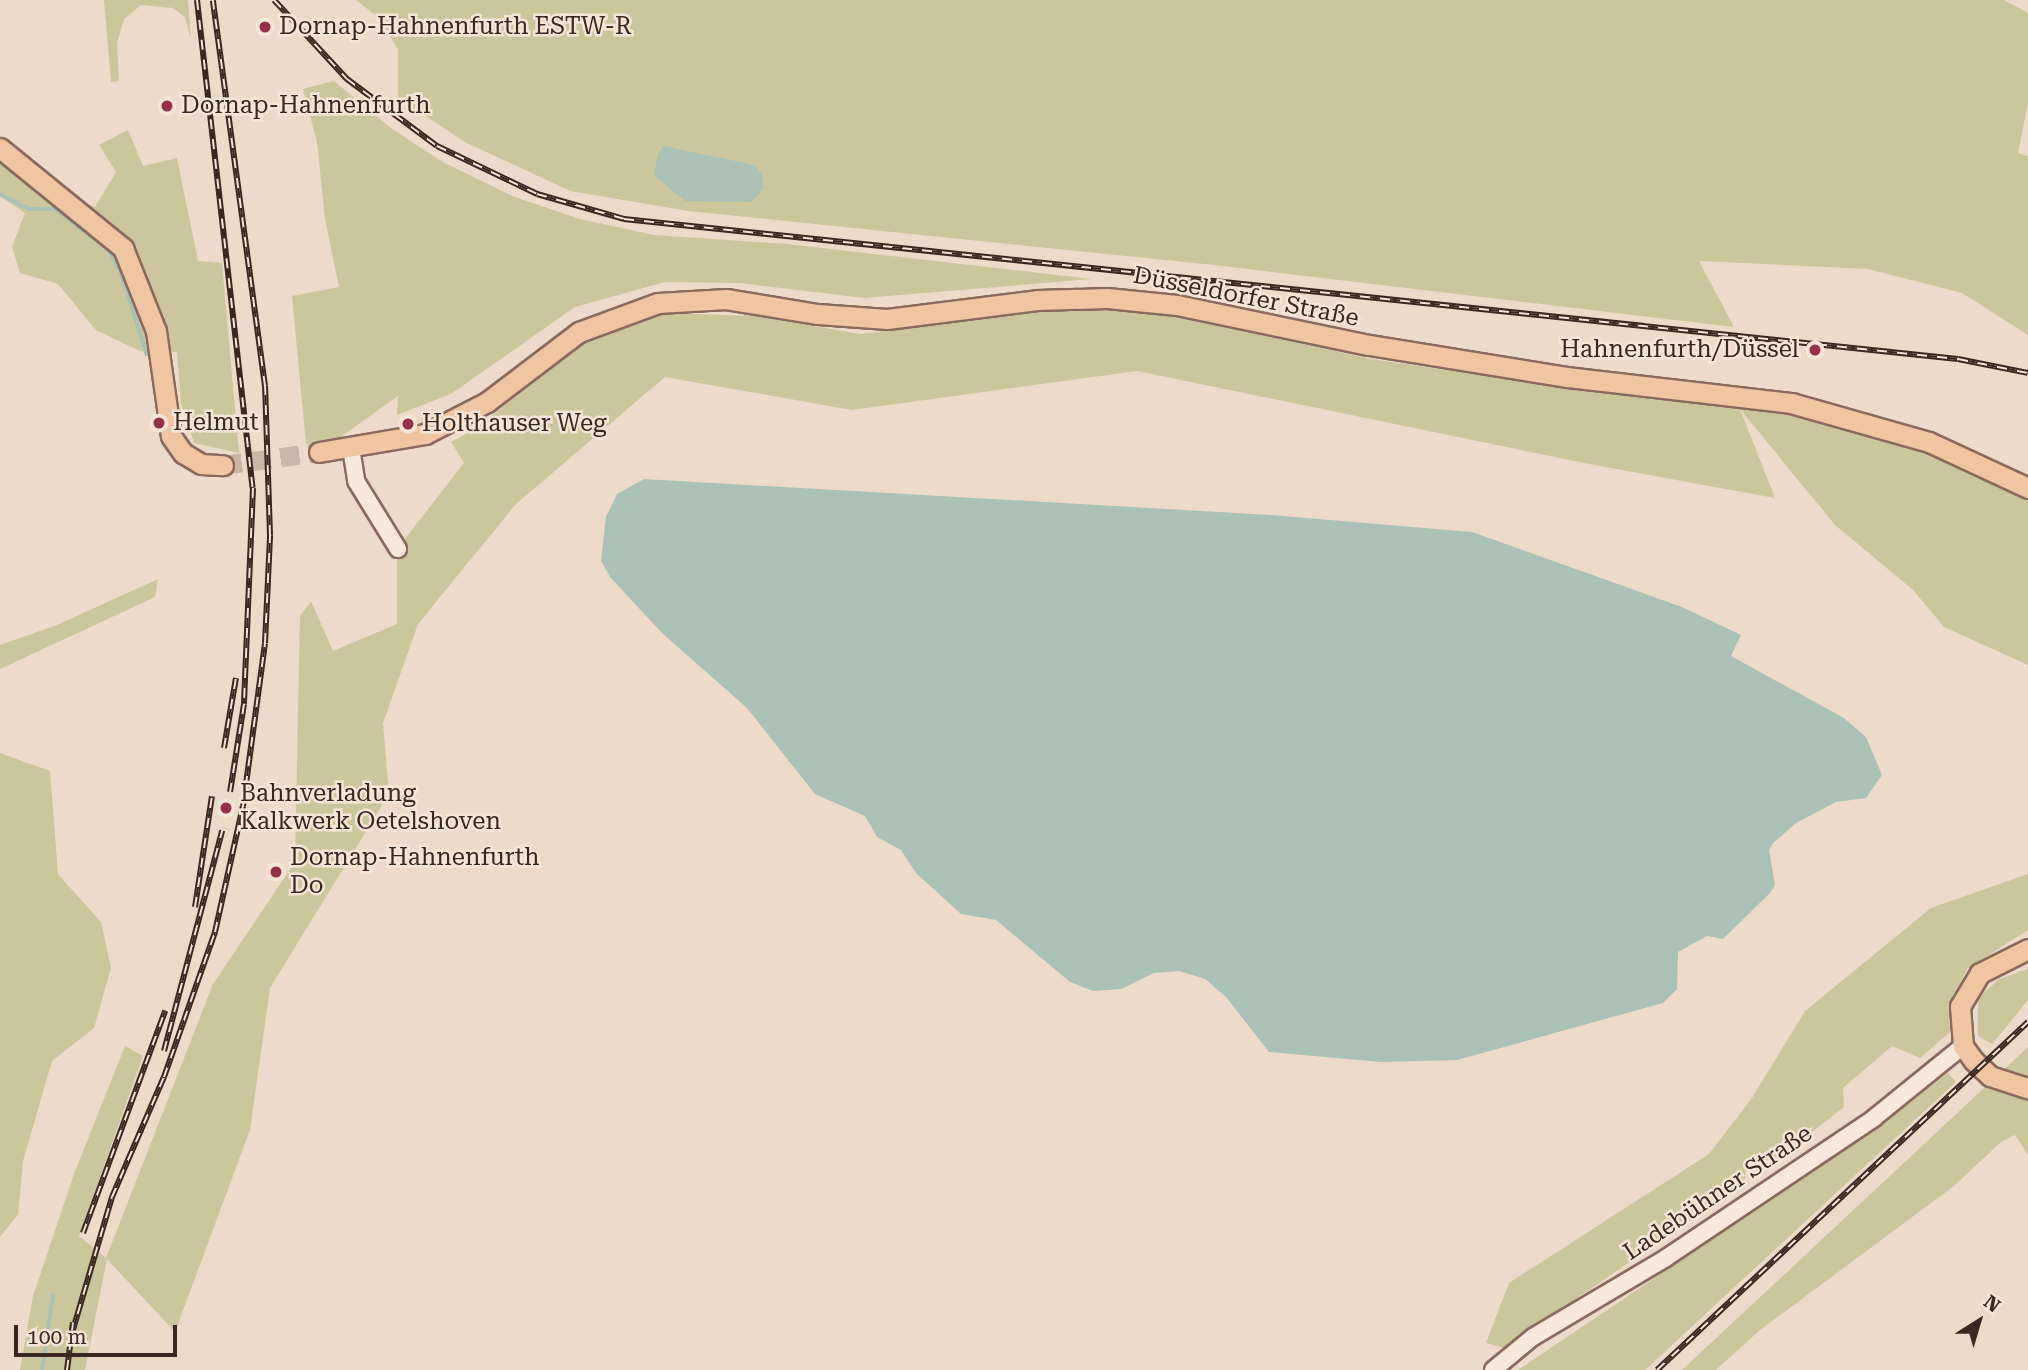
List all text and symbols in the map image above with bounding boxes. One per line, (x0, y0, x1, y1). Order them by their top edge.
place label: Dornap-Hahnenfurth ESTW-R (279, 13, 632, 41)
marker: Dornap-Hahnenfurth ESTW-R (257, 19, 273, 35)
place label: Dornap-Hahnenfurth (181, 92, 430, 120)
marker: Dornap-Hahnenfurth (159, 98, 175, 114)
street label: Düsseldorfer Straße (1131, 261, 1361, 333)
place label: Hahnenfurth/Düssel (1560, 336, 1799, 364)
marker: Hahnenfurth/Düssel (1805, 340, 1825, 360)
place label: Helmut (173, 409, 259, 437)
place label: Holthauser Weg (422, 410, 607, 438)
marker: Helmut (151, 415, 167, 431)
marker: Holthauser Weg (400, 416, 416, 432)
place label: Bahnverladung Kalkwerk Oetelshoven (240, 780, 501, 836)
marker: Bahnverladung Kalkwerk Oetelshoven (218, 800, 234, 816)
place label: Dornap-Hahnenfurth Do (290, 844, 539, 900)
marker: Dornap-Hahnenfurth Do (268, 864, 284, 880)
street label: Ladebühner Straße (1618, 1119, 1818, 1267)
north arrow (1944, 1286, 2014, 1356)
text: N (1979, 1290, 2005, 1317)
scale bar (18, 1310, 180, 1354)
text: 100 m (27, 1325, 87, 1349)

